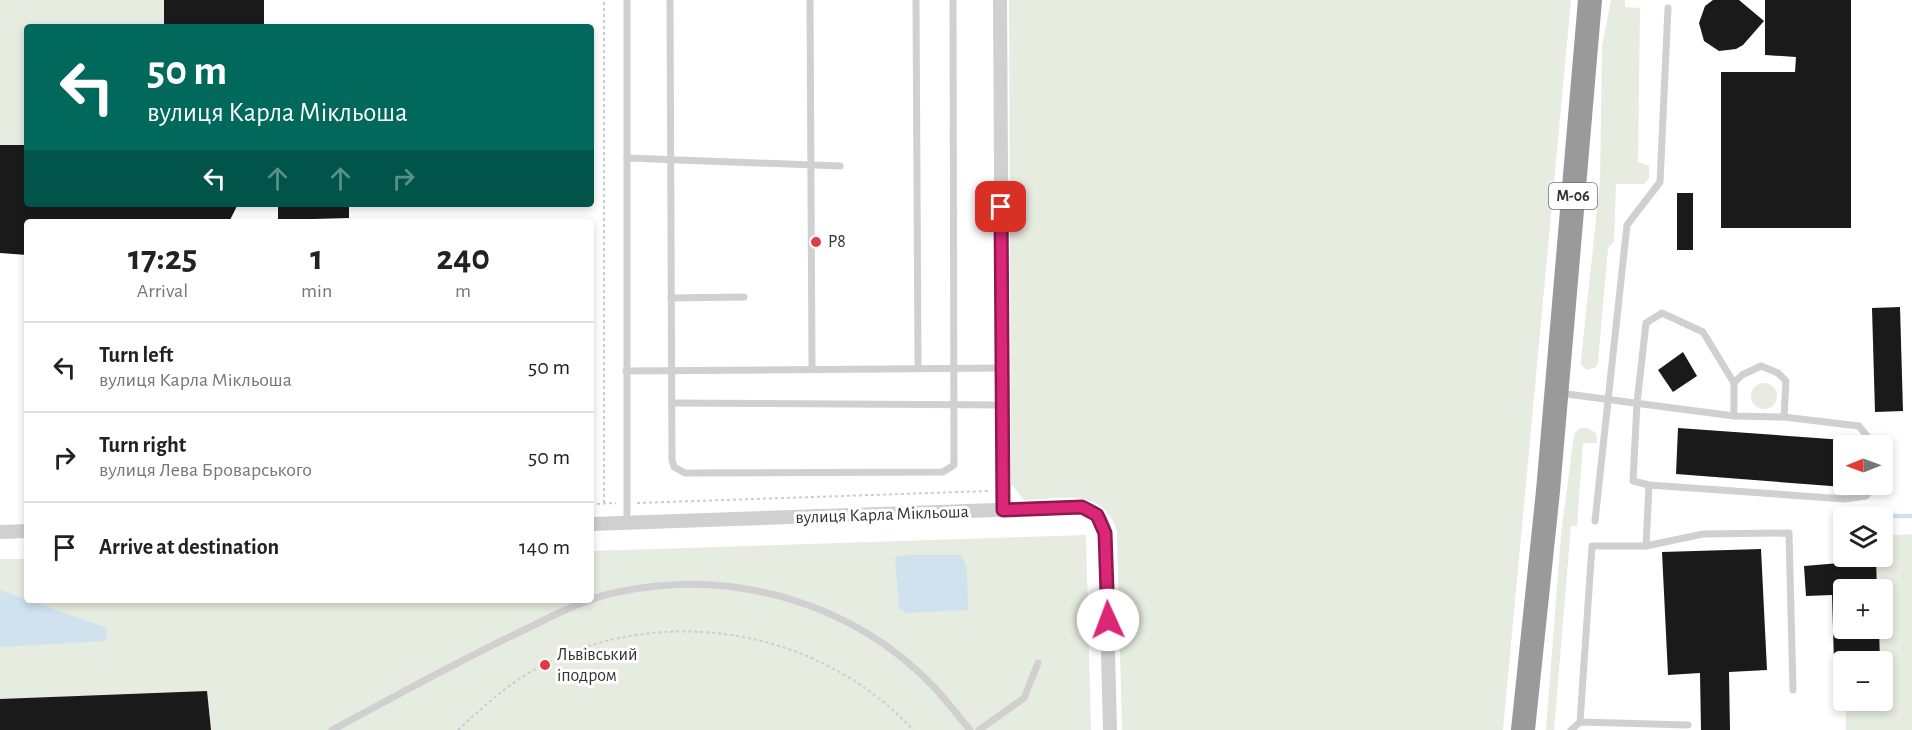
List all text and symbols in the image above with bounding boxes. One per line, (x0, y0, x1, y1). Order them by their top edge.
icon: left (48, 48, 126, 126)
text: 50 m (147, 50, 227, 92)
text: вулиця Карла Мікльоша (147, 99, 407, 126)
icon: left (198, 162, 231, 195)
icon: ahead (261, 162, 294, 195)
icon: ahead (324, 162, 357, 195)
icon: right (387, 162, 420, 195)
pin (975, 181, 1026, 232)
road number: М-06 (1549, 183, 1597, 209)
icon: arrive (984, 190, 1017, 223)
place label: P8 (828, 233, 846, 251)
marker: P8 (809, 235, 823, 249)
text: 17:25 (128, 240, 197, 276)
text: 1 (310, 240, 323, 276)
text: 240 (436, 240, 490, 276)
text: Arrival (137, 281, 188, 301)
text: min (301, 281, 332, 301)
text: m (455, 281, 471, 301)
text: Turn left (99, 344, 173, 366)
icon: left (48, 351, 81, 384)
text: 50 m (528, 356, 570, 378)
text: вулиця Карла Мікльоша (99, 370, 292, 390)
text: Turn right (99, 434, 186, 456)
north arrow (1833, 435, 1893, 495)
map controls (1833, 435, 1893, 711)
icon: right (48, 441, 81, 474)
text: 50 m (528, 446, 570, 468)
text: вулиця Лева Броварського (99, 460, 312, 480)
street label: вулиця Карла Мікльоша (795, 503, 969, 527)
button: layers (1833, 507, 1893, 567)
icon: arrive (48, 531, 81, 564)
text: Arrive at destination (99, 536, 279, 558)
text: 140 m (519, 536, 570, 558)
button: + (1833, 579, 1893, 639)
position arrow (1076, 588, 1140, 652)
place label: Львівський іподром (557, 646, 637, 685)
button: − (1833, 651, 1893, 711)
marker: Львівський іподром (538, 658, 552, 672)

